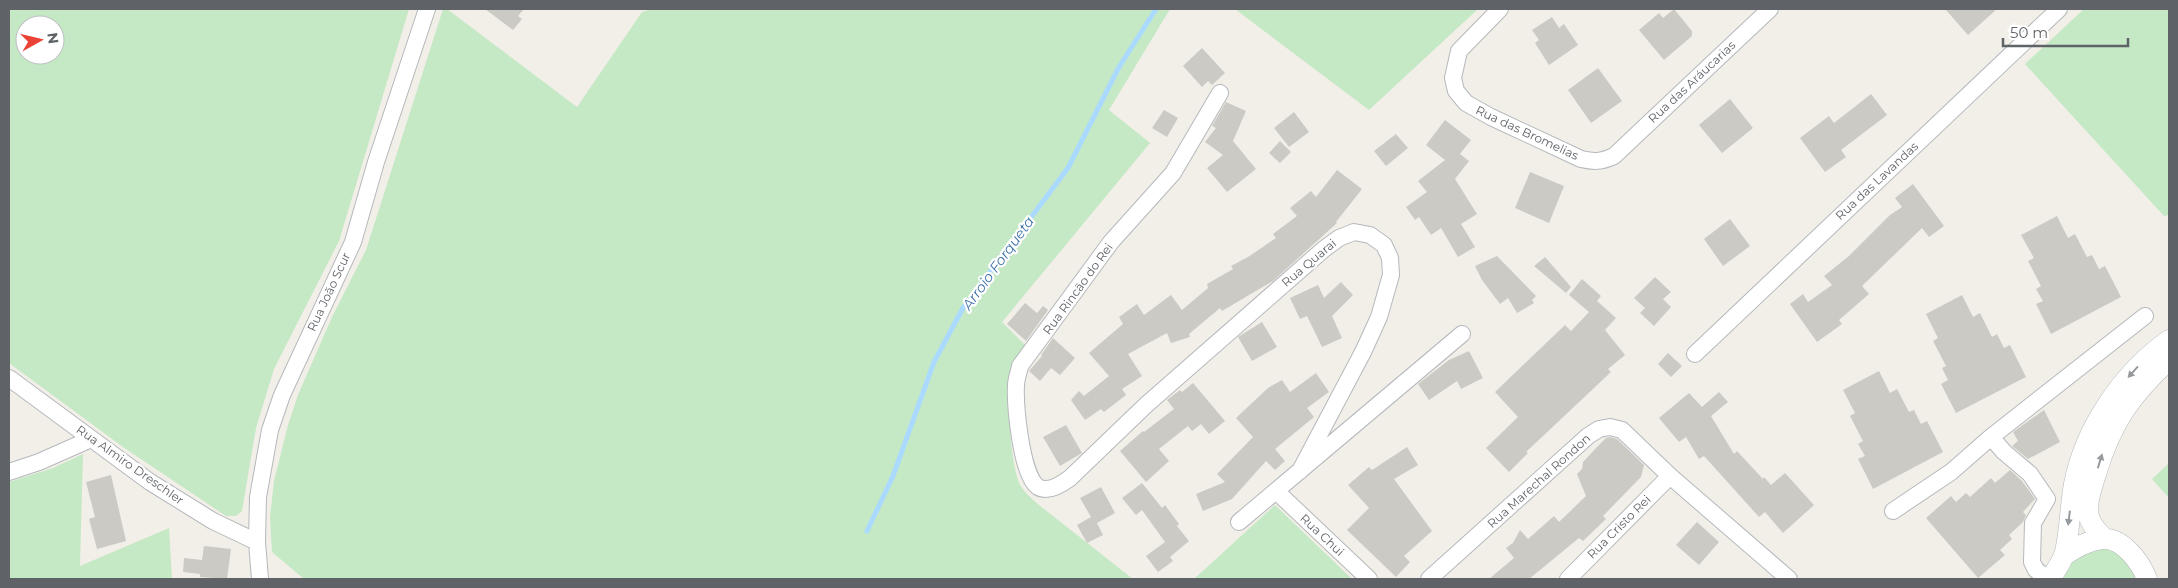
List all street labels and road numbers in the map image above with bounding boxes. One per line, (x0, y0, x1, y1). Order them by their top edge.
street label: Rua das Aráucarias (1645, 37, 1739, 126)
street label: Rua das Bromelias (1473, 102, 1581, 163)
street label: Rua das Lavandas (1832, 138, 1921, 223)
street label: Rua Quarai (1278, 235, 1339, 290)
street label: Rua Rincão do Rei (1039, 240, 1116, 337)
street label: Rua João Scur (304, 250, 353, 334)
street label: Rua Almiro Dreschler (74, 422, 187, 507)
street label: Rua Marechal Rondon (1484, 430, 1593, 531)
street label: Rua Cristo Rei (1584, 492, 1654, 562)
street label: Rua Chui (1297, 510, 1348, 559)

